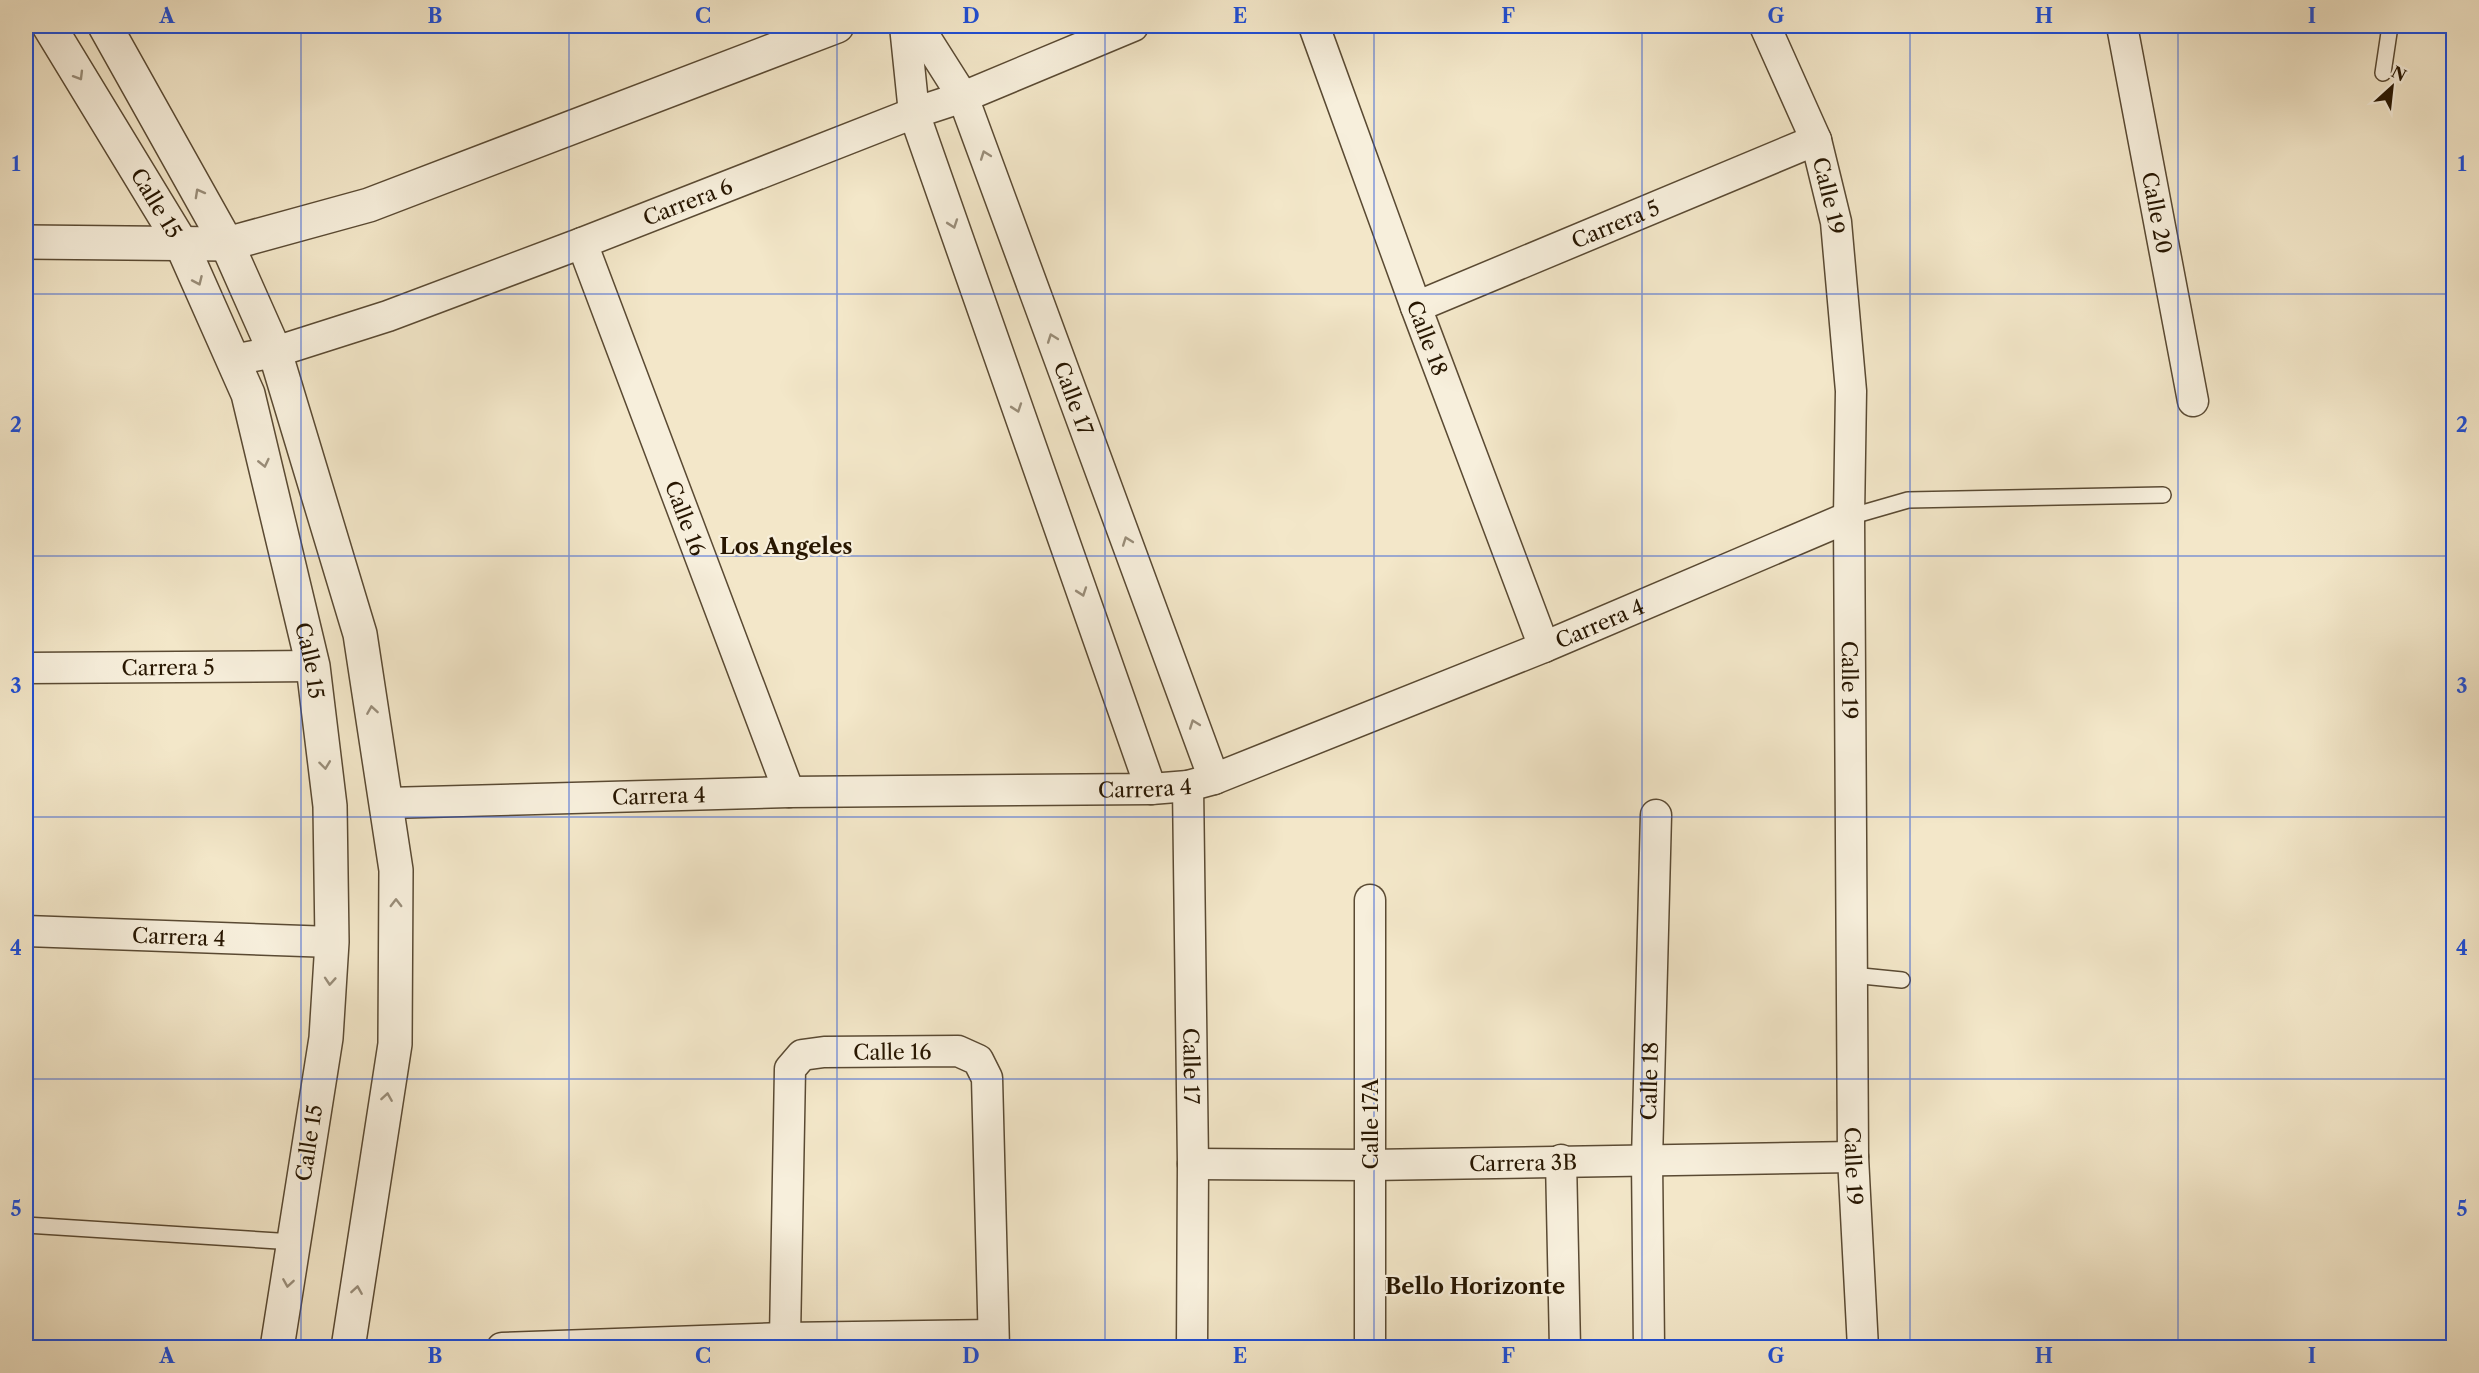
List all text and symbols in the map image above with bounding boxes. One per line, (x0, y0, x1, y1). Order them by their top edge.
text: A (158, 4, 175, 28)
text: B (428, 4, 443, 28)
text: C (695, 4, 711, 28)
text: D (962, 4, 980, 28)
text: E (1233, 4, 1247, 28)
text: F (1501, 4, 1515, 28)
text: G (1768, 4, 1785, 28)
text: H (2035, 4, 2053, 28)
text: I (2308, 4, 2316, 28)
north arrow (2362, 57, 2422, 117)
text: N (2388, 62, 2410, 86)
one-way arrow (72, 70, 84, 80)
one-way arrow (980, 150, 992, 161)
text: 1 (12, 152, 21, 176)
text: 1 (2458, 152, 2467, 176)
street label: Calle 19 (1808, 154, 1850, 235)
street label: Calle 15 (126, 163, 187, 242)
street label: Calle 20 (2137, 170, 2177, 256)
street label: Carrera 6 (639, 173, 736, 230)
one-way arrow (195, 189, 206, 199)
street label: Carrera 5 (1568, 194, 1663, 253)
one-way arrow (945, 218, 958, 229)
one-way arrow (190, 274, 202, 285)
street label: Calle 18 (1402, 297, 1453, 379)
one-way arrow (1047, 334, 1059, 345)
street label: Calle 17 (1049, 358, 1099, 439)
one-way arrow (1010, 402, 1023, 413)
text: 2 (10, 413, 22, 437)
text: 2 (2456, 413, 2468, 437)
one-way arrow (257, 458, 270, 468)
street label: Calle 16 (660, 477, 711, 559)
district label: Los Angeles (720, 533, 852, 560)
one-way arrow (1121, 536, 1134, 547)
one-way arrow (1074, 586, 1087, 597)
street label: Carrera 4 (1551, 593, 1648, 653)
street label: Calle 15 (290, 620, 329, 700)
street label: Calle 19 (1837, 641, 1863, 719)
street label: Carrera 5 (121, 654, 215, 680)
text: 3 (10, 674, 22, 698)
text: 3 (2456, 674, 2468, 698)
one-way arrow (366, 705, 379, 715)
one-way arrow (1188, 719, 1201, 730)
one-way arrow (319, 761, 331, 770)
street label: Carrera 4 (1098, 773, 1193, 802)
street label: Carrera 4 (612, 782, 706, 809)
one-way arrow (390, 898, 402, 907)
street label: Carrera 4 (132, 922, 226, 951)
text: 4 (10, 936, 22, 960)
text: 4 (2456, 936, 2468, 960)
one-way arrow (324, 977, 337, 986)
street label: Calle 17 (1179, 1028, 1205, 1105)
street label: Calle 16 (853, 1039, 932, 1064)
street label: Calle 18 (1636, 1041, 1663, 1121)
street label: Calle 17A (1358, 1078, 1383, 1170)
one-way arrow (380, 1092, 393, 1102)
street label: Calle 15 (291, 1103, 327, 1183)
street label: Calle 19 (1840, 1127, 1868, 1206)
street label: Carrera 3B (1469, 1149, 1577, 1176)
text: 5 (10, 1197, 22, 1221)
text: 5 (2456, 1197, 2468, 1221)
district label: Bello Horizonte (1385, 1273, 1565, 1300)
one-way arrow (282, 1278, 294, 1287)
one-way arrow (350, 1285, 362, 1294)
text: A (158, 1344, 175, 1368)
text: B (428, 1344, 443, 1368)
text: C (695, 1344, 711, 1368)
text: D (962, 1344, 980, 1368)
text: E (1233, 1344, 1247, 1368)
text: F (1501, 1344, 1515, 1368)
text: G (1768, 1344, 1785, 1368)
text: H (2035, 1344, 2053, 1368)
text: I (2308, 1344, 2316, 1368)

